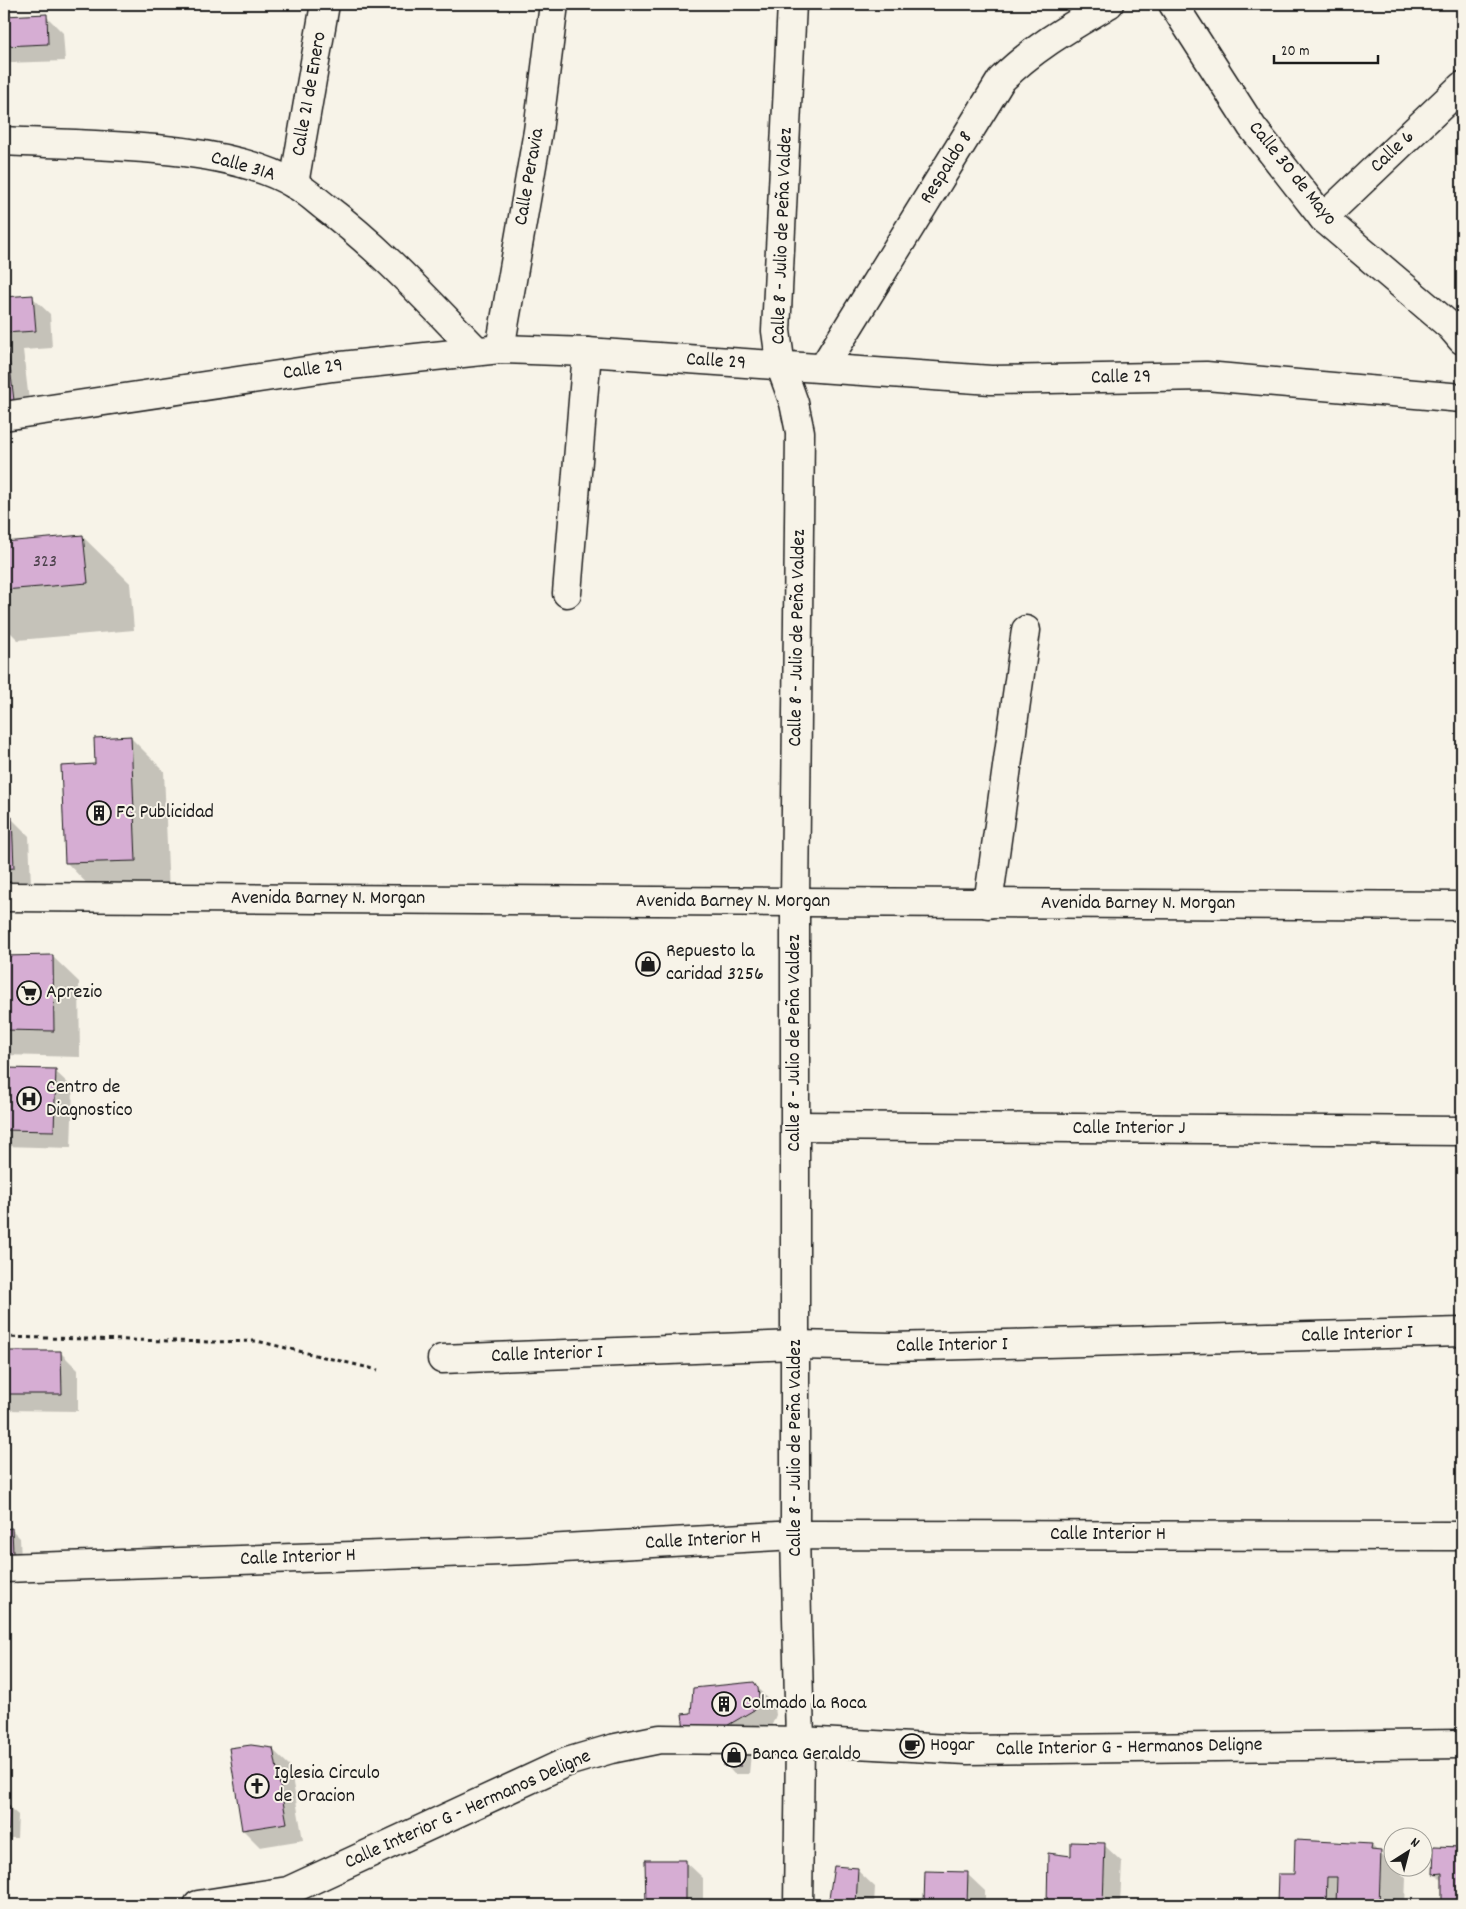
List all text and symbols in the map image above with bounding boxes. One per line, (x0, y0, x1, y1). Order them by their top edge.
street label: Calle 21 de Enero (285, 29, 335, 159)
scale bar (1274, 32, 1377, 64)
text: 20 m (1281, 41, 1309, 63)
street label: Calle 30 de Mayo (1241, 116, 1343, 232)
street label: Calle 6 (1364, 124, 1422, 180)
street label: Calle Peravia (508, 126, 552, 228)
street label: Respaldo 8 (914, 126, 980, 210)
street label: Calle 8 - Julio de Peña Valdez (765, 127, 801, 345)
street label: Calle 31A (207, 144, 279, 190)
street label: Calle 29 (685, 346, 747, 378)
street label: Calle 29 (281, 352, 345, 388)
street label: Calle 29 (1091, 363, 1151, 393)
street label: Calle 8 - Julio de Peña Valdez (782, 529, 814, 747)
house number: 323 (33, 550, 57, 575)
place label: FC Publicidad (116, 799, 214, 827)
building icon: FC Publicidad (86, 800, 112, 826)
street label: Avenida Barney N. Morgan (231, 885, 425, 913)
street label: Avenida Barney N. Morgan (636, 888, 830, 916)
street label: Avenida Barney N. Morgan (1041, 890, 1235, 918)
street label: Calle 8 - Julio de Peña Valdez (781, 934, 809, 1152)
place label: Repuesto la caridad 3256 (666, 938, 764, 989)
shop icon: Repuesto la caridad 3256 (635, 951, 661, 977)
place label: Aprezio (46, 979, 103, 1007)
supermarket icon: Aprezio (16, 980, 42, 1006)
place label: Centro de Diagnostico (46, 1074, 133, 1125)
hospital icon: Centro de Diagnostico (16, 1086, 42, 1112)
street label: Calle Interior J (1072, 1115, 1186, 1143)
street label: Calle Interior I (1301, 1319, 1413, 1351)
street label: Calle Interior I (896, 1331, 1008, 1361)
street label: Calle Interior I (491, 1339, 603, 1371)
street label: Calle 8 - Julio de Peña Valdez (782, 1339, 810, 1557)
street label: Calle Interior H (1050, 1521, 1166, 1549)
street label: Calle Interior H (644, 1524, 762, 1558)
street label: Calle Interior H (240, 1542, 356, 1574)
place label: Colmado la Roca (742, 1690, 867, 1718)
building icon: Colmado la Roca (711, 1691, 737, 1717)
place label: Hogar (930, 1732, 975, 1760)
street label: Calle Interior G - Hermanos Deligne (995, 1732, 1263, 1764)
cafe icon: Hogar (899, 1733, 925, 1759)
place label: Banca Geraldo (752, 1741, 861, 1769)
shop icon: Banca Geraldo (721, 1742, 747, 1768)
street label: Calle Interior G - Hermanos Deligne (340, 1743, 596, 1877)
place label: Iglesia Circulo de Oracion (274, 1760, 380, 1811)
church icon: Iglesia Circulo de Oracion (244, 1773, 270, 1799)
north arrow (1384, 1826, 1434, 1876)
text: N (1406, 1833, 1423, 1853)

